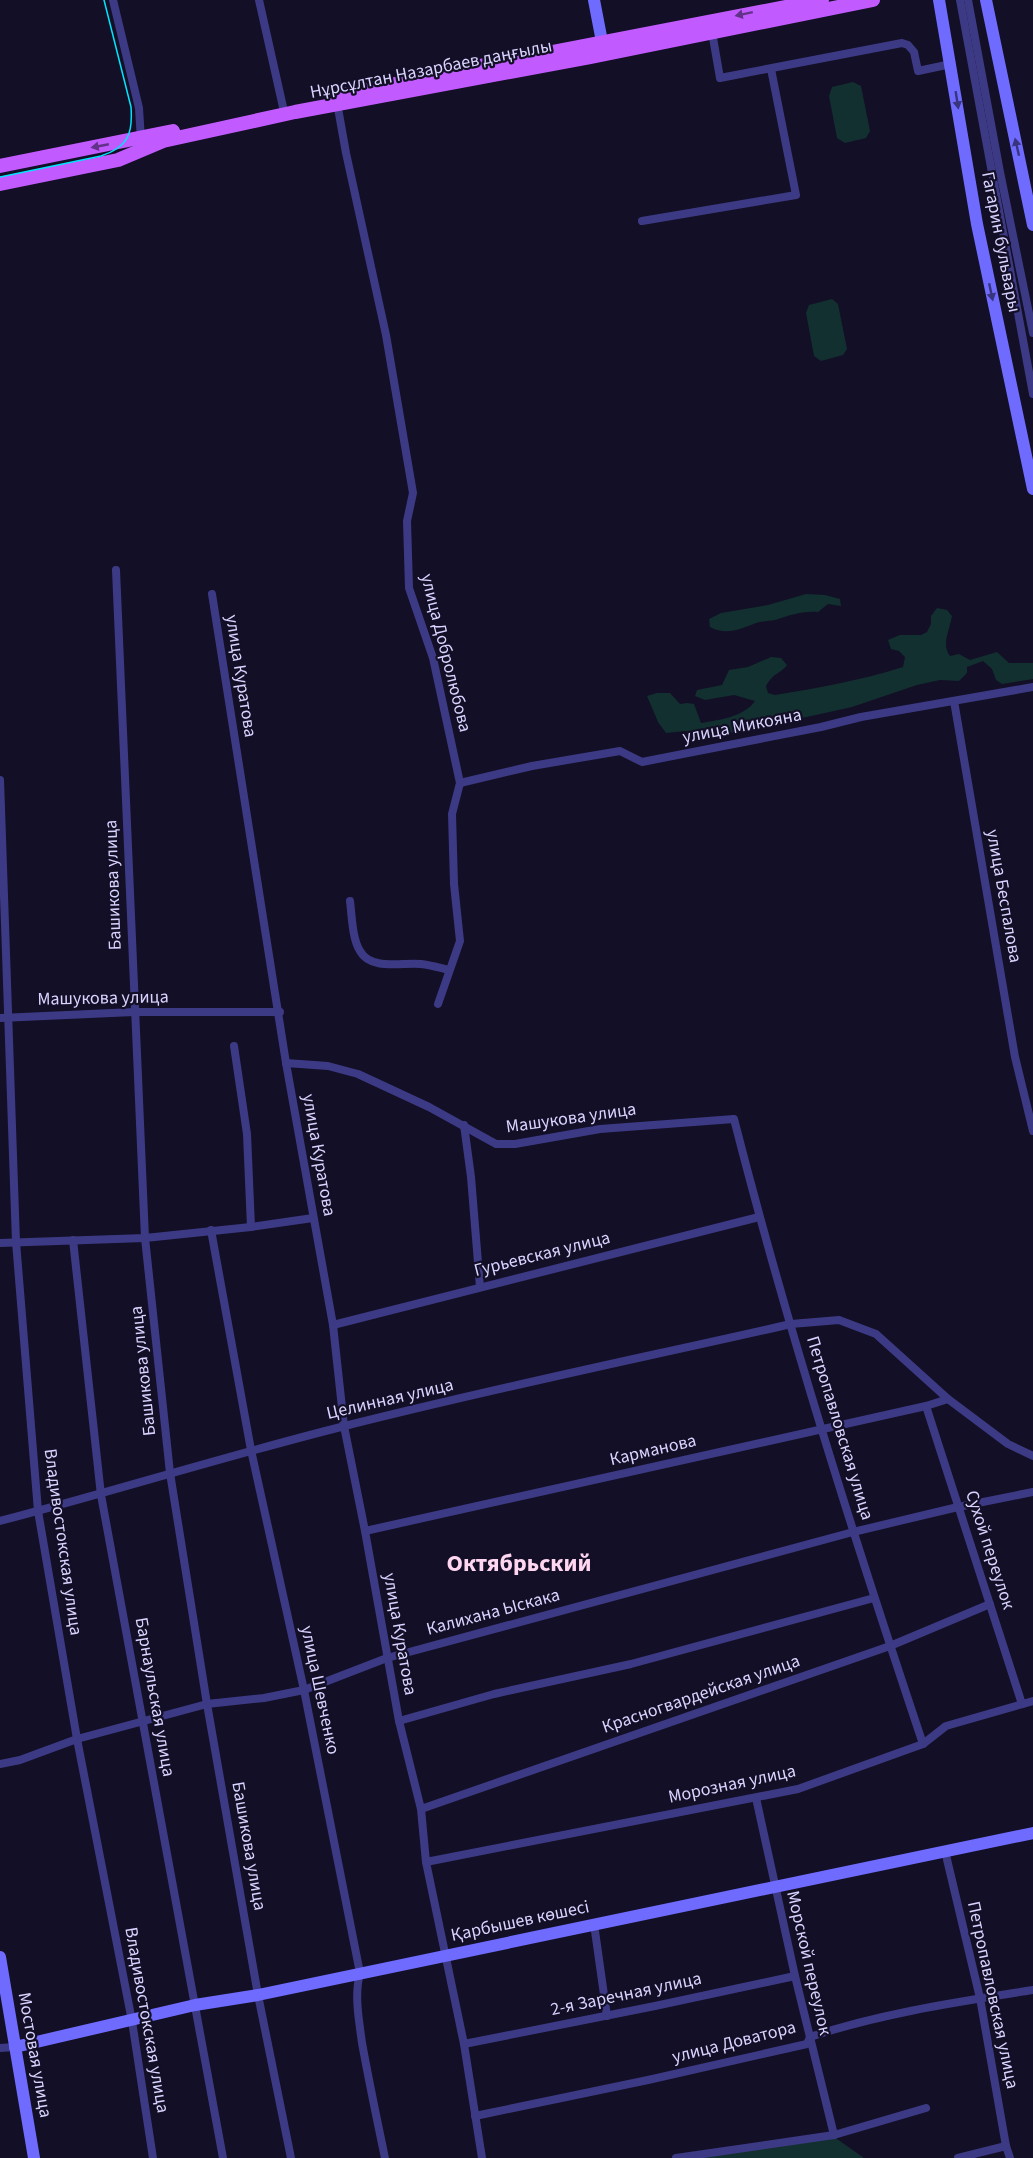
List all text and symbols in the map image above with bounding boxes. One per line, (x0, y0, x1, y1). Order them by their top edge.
one-way arrow (734, 10, 753, 20)
street label: Нұрсұлтан Назарбаев даңғылы (308, 33, 554, 105)
one-way arrow (952, 91, 961, 110)
one-way arrow (1011, 138, 1021, 156)
one-way arrow (91, 142, 110, 151)
street label: Гагарин бульвары (975, 170, 1027, 314)
one-way arrow (987, 283, 996, 302)
street label: улица Добролюбова (414, 571, 478, 735)
street label: улица Куратова (219, 613, 263, 739)
street label: улица Микояна (680, 702, 804, 750)
street label: Башикова улица (98, 819, 128, 951)
street label: улица Беспалова (980, 827, 1028, 965)
street label: Машукова улица (37, 984, 169, 1012)
street label: улица Куратова (296, 1092, 342, 1218)
street label: Машукова улица (504, 1096, 638, 1140)
street label: Гурьевская улица (471, 1225, 613, 1283)
street label: Башикова улица (124, 1305, 162, 1437)
street label: Петропавловская улица (800, 1333, 880, 1523)
street label: Целинная улица (324, 1372, 456, 1426)
street label: Карманова (607, 1428, 699, 1472)
street label: Владивостокская улица (38, 1447, 88, 1637)
street label: Сухой переулок (959, 1487, 1021, 1613)
district label: Октябрьский (446, 1546, 592, 1581)
street label: улица Куратова (377, 1571, 423, 1697)
street label: Калихана Ыскака (424, 1582, 562, 1642)
street label: Барнаульская улица (129, 1615, 181, 1779)
street label: улица Шевченко (294, 1623, 346, 1757)
street label: Красногвардейская улица (599, 1648, 803, 1740)
street label: Морозная улица (666, 1758, 798, 1810)
street label: Башикова улица (225, 1780, 273, 1912)
street label: Морской переулок (780, 1888, 838, 2038)
street label: Қарбышев көшесі (449, 1894, 591, 1948)
street label: Петропавловская улица (961, 1899, 1025, 2091)
street label: Владивостокская улица (118, 1925, 176, 2115)
street label: 2-я Заречная улица (548, 1966, 704, 2022)
street label: Мостовая улица (12, 1990, 58, 2120)
street label: улица Доватора (669, 2015, 799, 2069)

